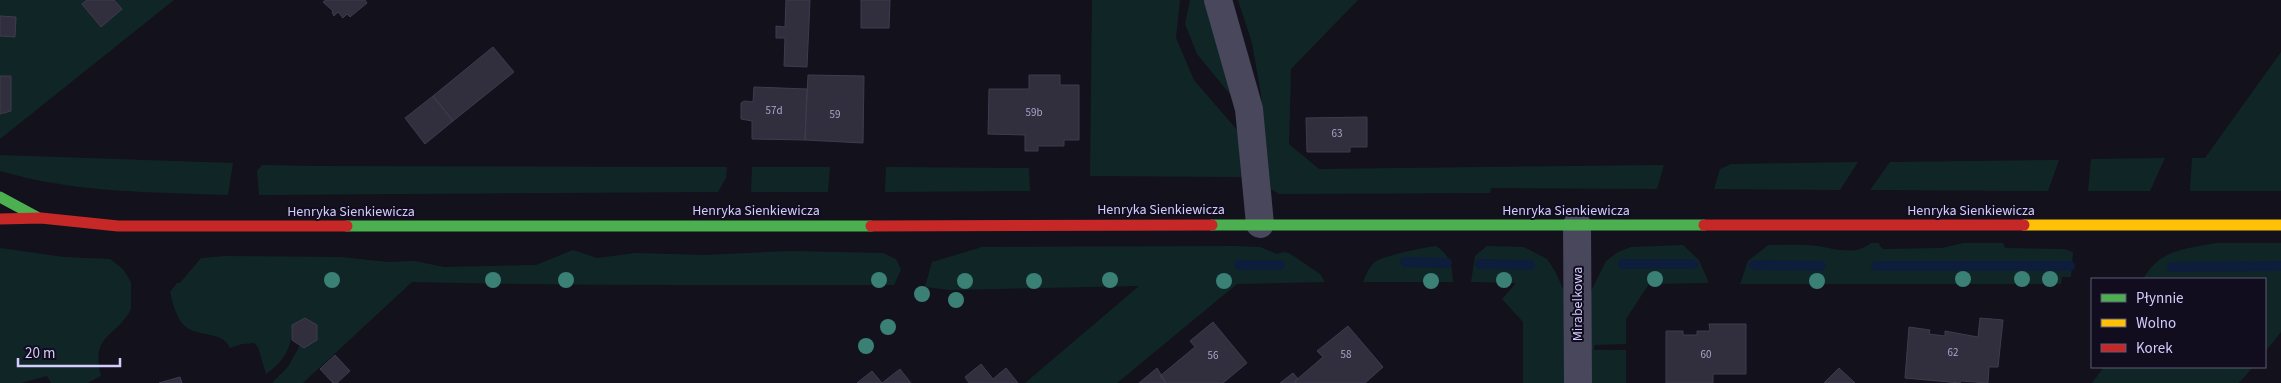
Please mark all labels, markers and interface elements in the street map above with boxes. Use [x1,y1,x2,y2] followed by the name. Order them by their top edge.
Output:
[765,103,783,118] house number: 57d
[1025,105,1043,120] house number: 59b
[830,107,840,122] house number: 59
[1332,126,1342,141] house number: 63
[1097,200,1225,220] street label: Henryka Sienkiewicza
[692,201,820,221] street label: Henryka Sienkiewicza
[1502,201,1630,221] street label: Henryka Sienkiewicza
[1907,201,2035,221] street label: Henryka Sienkiewicza
[287,202,415,222] street label: Henryka Sienkiewicza
[1568,267,1588,341] street label: Mirabelkowa
[2091,278,2266,368] legend
[2136,288,2184,309] text: Płynnie
[2136,313,2176,334] text: Wolno
[18,336,120,368] scale bar
[2136,338,2173,359] text: Korek
[25,343,55,364] text: 20 m
[1948,345,1958,360] house number: 62
[1341,347,1352,362] house number: 58
[1701,347,1711,362] house number: 60
[1208,348,1219,363] house number: 56

